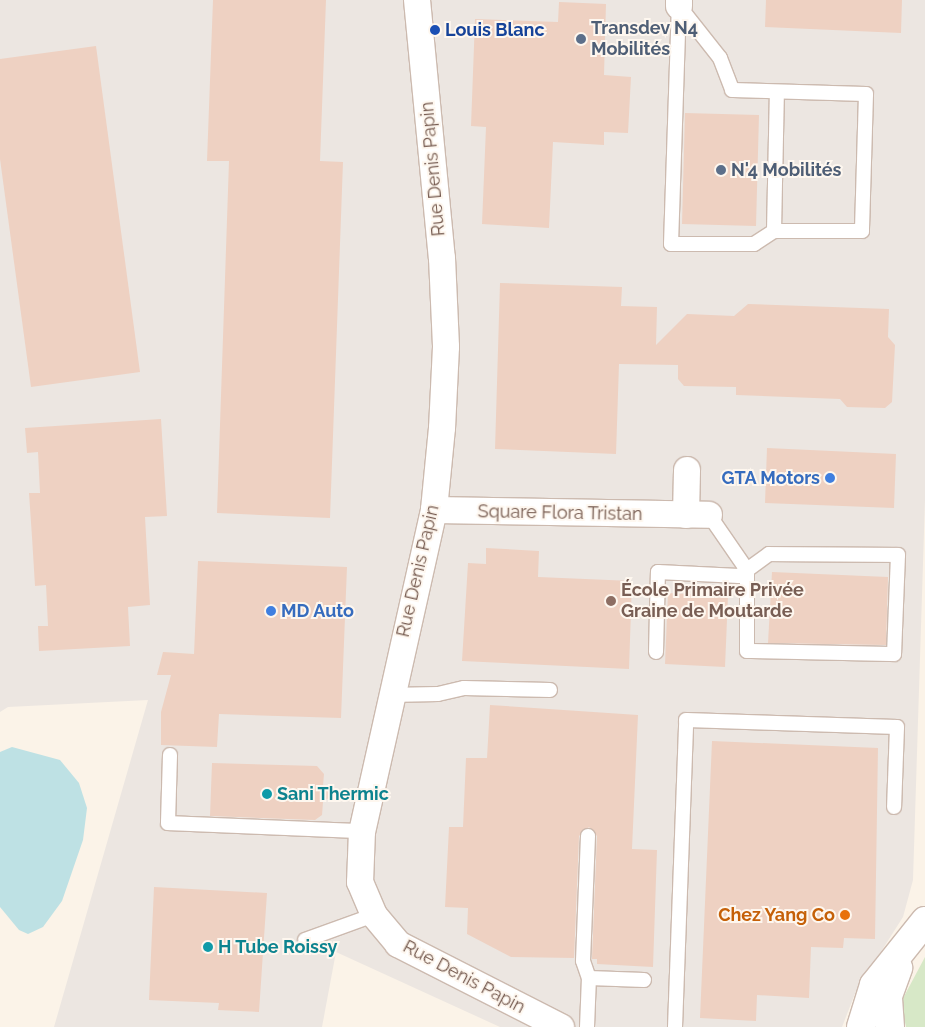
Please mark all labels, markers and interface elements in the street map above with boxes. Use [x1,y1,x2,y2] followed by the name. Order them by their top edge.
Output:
[591,18,699,60] place label: Transdev N4 Mobilités
[445,19,545,41] place label: Louis Blanc
[429,24,441,36] marker: Louis Blanc
[575,33,587,45] marker: Transdev N4 Mobilités
[416,101,450,237] street label: Rue Denis Papin
[731,159,841,181] place label: N'4 Mobilités
[715,164,727,176] marker: N'4 Mobilités
[721,467,820,489] place label: GTA Motors
[824,472,836,484] marker: GTA Motors
[477,501,643,525] street label: Square Flora Tristan
[392,503,444,639] street label: Rue Denis Papin
[621,580,804,622] place label: École Primaire Privée Graine de Moutarde
[605,595,617,607] marker: École Primaire Privée Graine de Moutarde
[281,600,354,622] place label: MD Auto
[265,605,277,617] marker: MD Auto
[277,783,389,805] place label: Sani Thermic
[261,788,273,800] marker: Sani Thermic
[717,904,835,926] place label: Chez Yang Co
[839,909,851,921] marker: Chez Yang Co
[218,936,338,958] place label: H Tube Roissy
[399,936,529,1018] street label: Rue Denis Papin
[202,941,214,953] marker: H Tube Roissy

